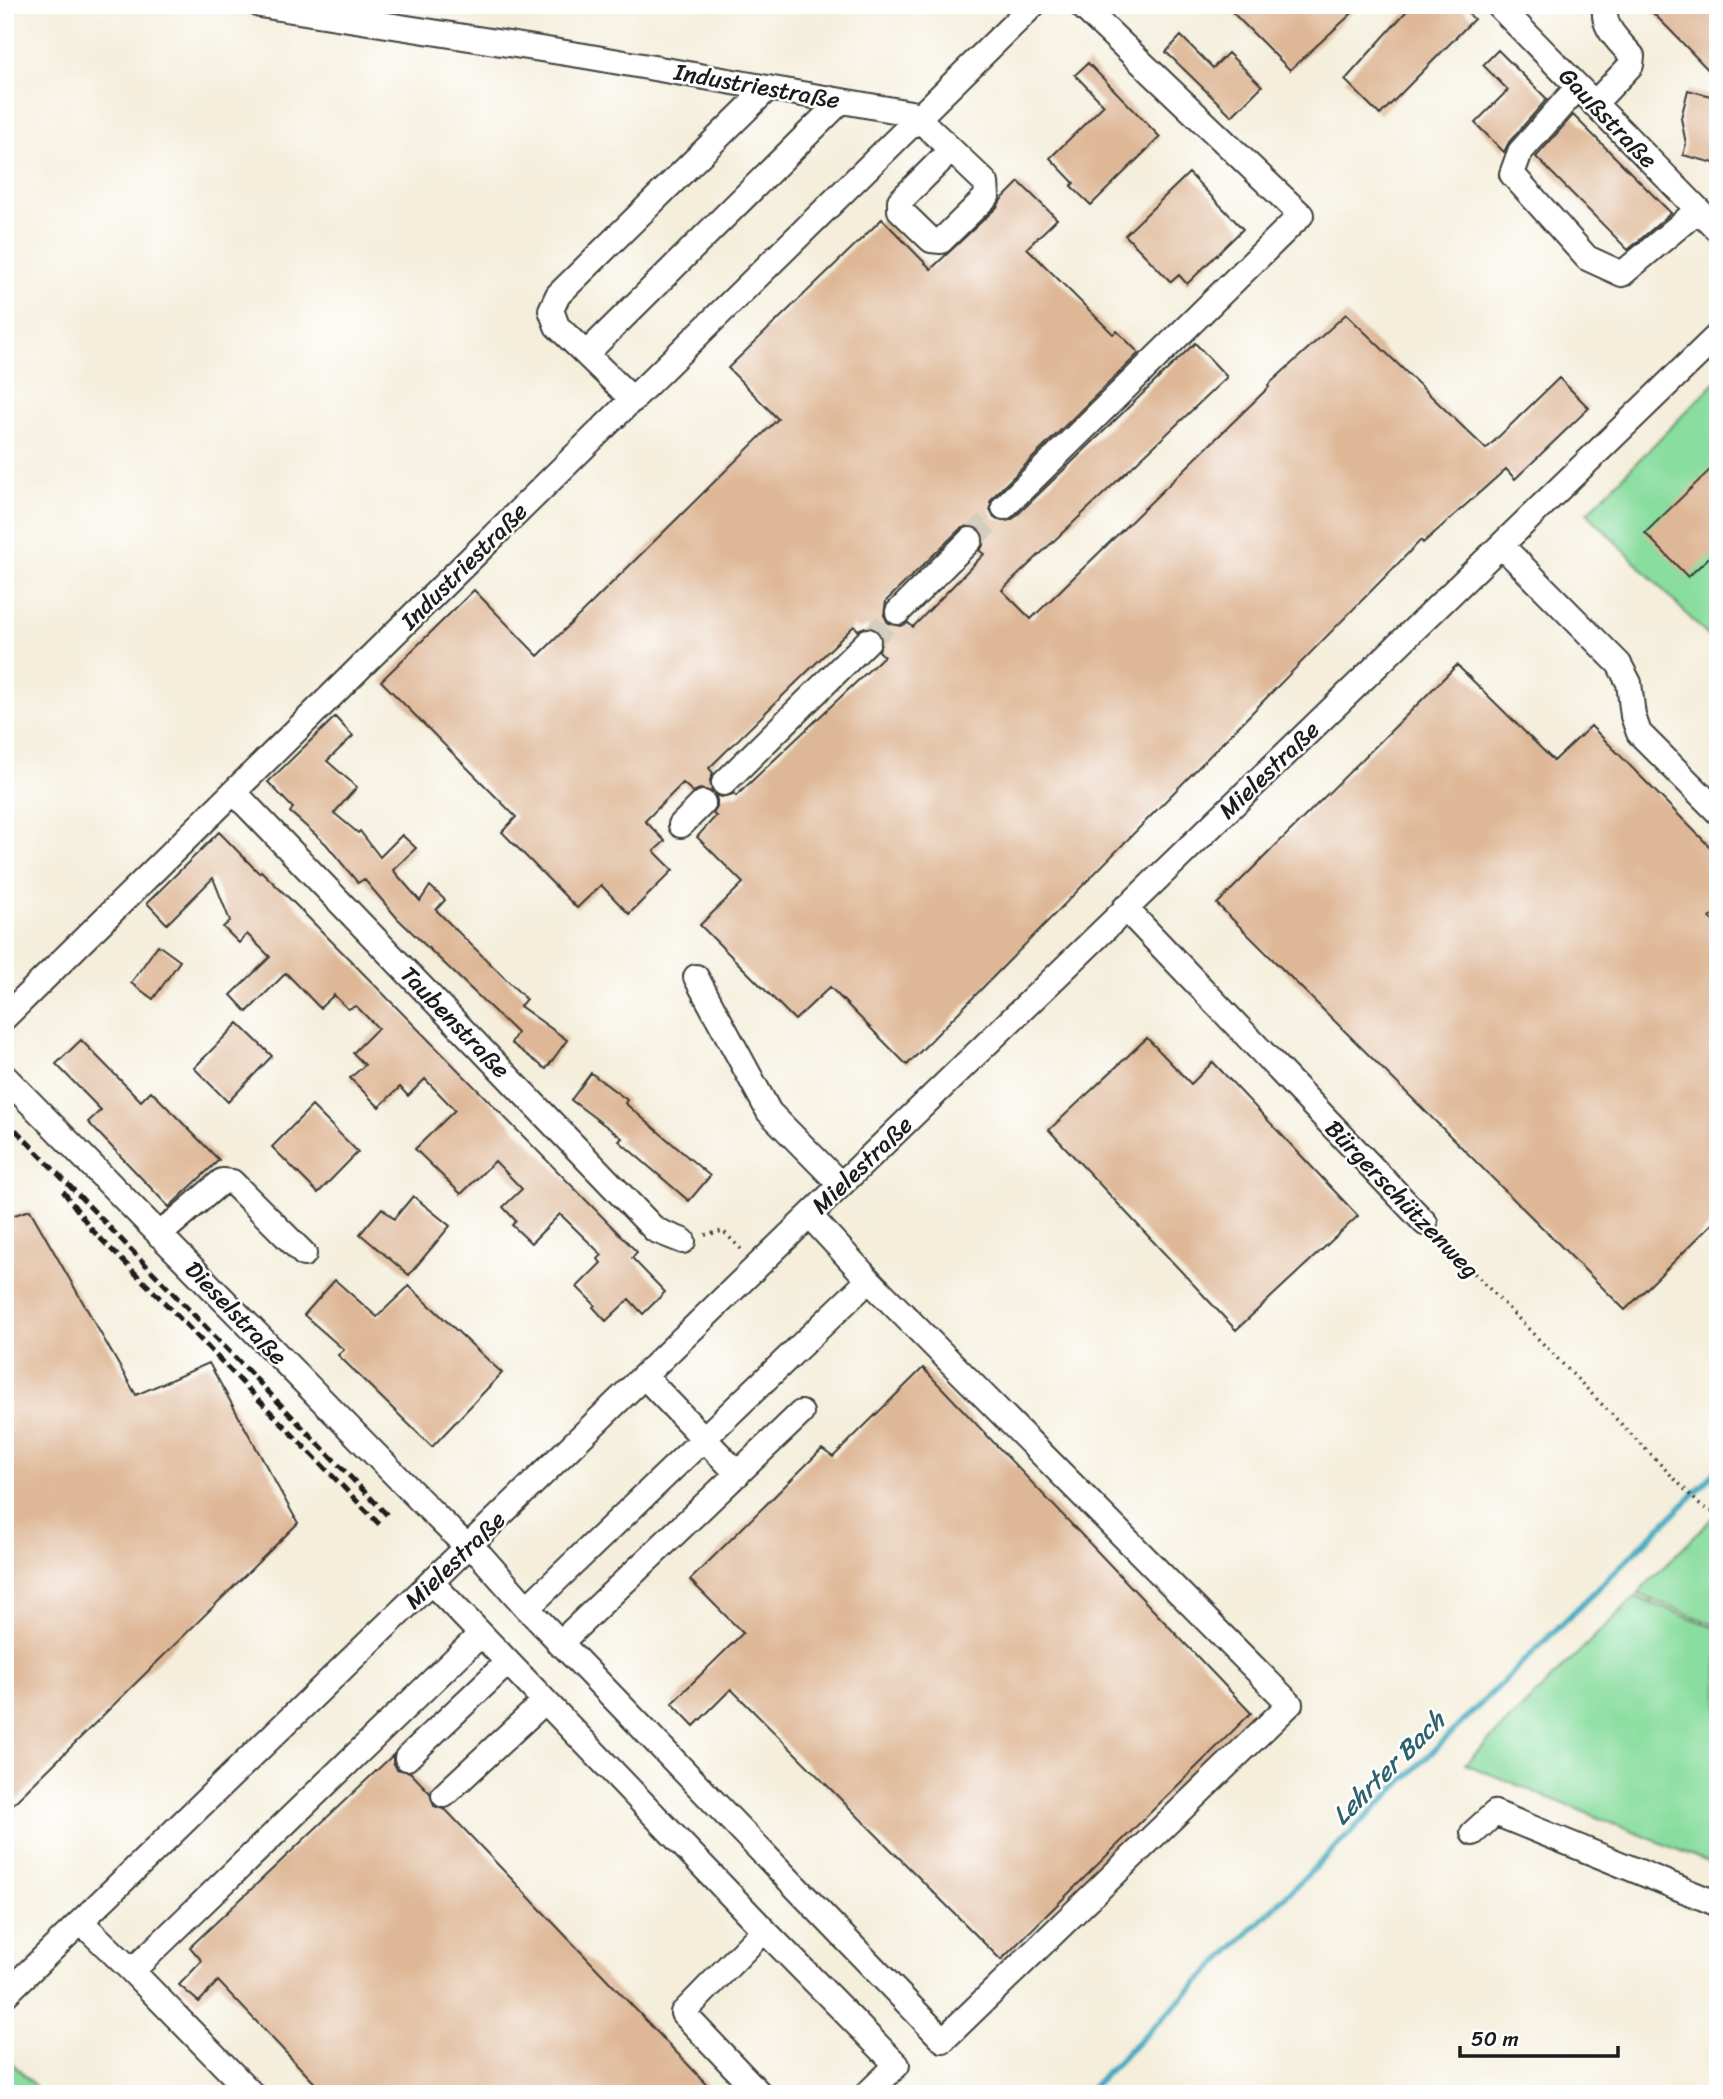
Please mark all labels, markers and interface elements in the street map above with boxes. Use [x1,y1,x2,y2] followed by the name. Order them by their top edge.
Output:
[670,51,843,121] street label: Industriestraße
[1548,57,1668,179] street label: Gaußstraße
[389,492,538,641] street label: Industriestraße
[1208,710,1330,830] street label: Mielestraße
[390,955,520,1089] street label: Taubenstraße
[801,1105,923,1225] street label: Mielestraße
[1314,1109,1490,1289] street label: Bürgerschützenweg
[174,1250,298,1376] street label: Dieselstraße
[394,1500,516,1620] street label: Mielestraße
[1320,1698,1458,1836] water label: Lehrter Bach
[1460,2015,1618,2059] scale bar
[1471,2020,1519,2058] text: 50 m

